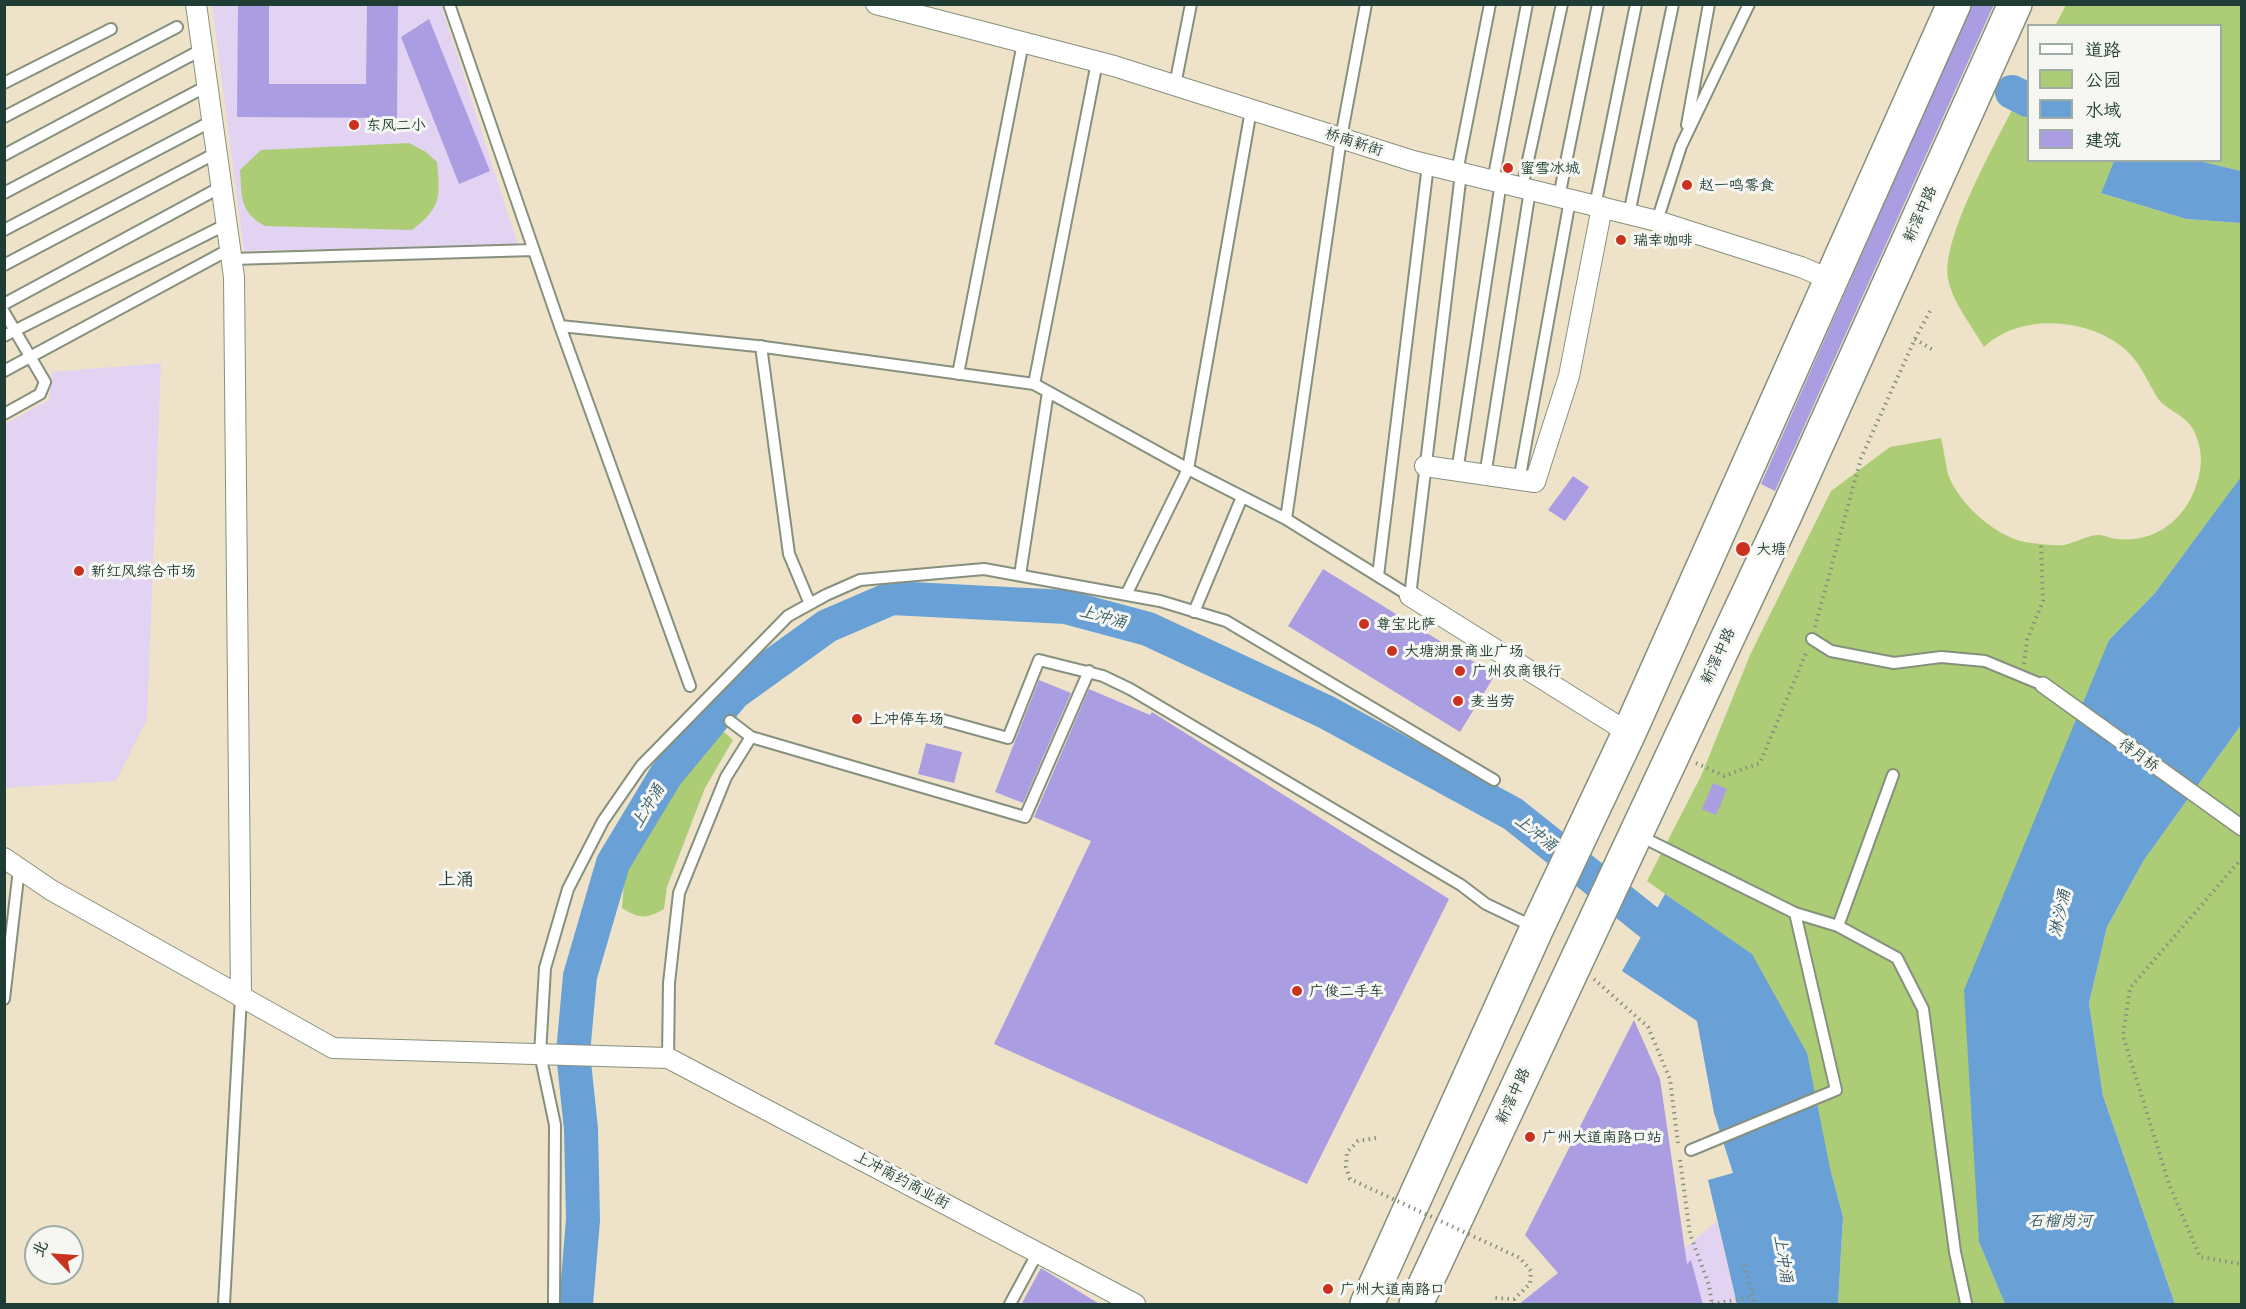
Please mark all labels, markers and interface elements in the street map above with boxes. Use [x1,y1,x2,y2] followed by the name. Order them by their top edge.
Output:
[2027,24,2222,162] legend
[2085,37,2121,61] text: 道路
[2085,67,2121,91] text: 公园
[2085,97,2121,121] text: 水域
[366,116,426,134] place label: 东风二小
[347,118,361,132] marker: 东风二小
[1323,124,1385,160] street label: 桥南新街
[2085,127,2121,151] text: 建筑
[1520,159,1580,177] place label: 蜜雪冰城
[1501,161,1515,175] marker: 蜜雪冰城
[1699,176,1774,194] place label: 赵一鸣零食
[1680,178,1694,192] marker: 赵一鸣零食
[1900,183,1940,245] street label: 新滘中路
[1633,231,1693,249] place label: 瑞幸咖啡
[1614,233,1628,247] marker: 瑞幸咖啡
[1734,540,1752,558] marker: 大塘
[1756,540,1786,558] place label: 大塘
[91,562,196,580] place label: 新红风综合市场
[72,564,86,578] marker: 新红风综合市场
[1077,602,1129,632] water label: 上冲涌
[1376,615,1436,633] place label: 尊宝比萨
[1357,617,1371,631] marker: 尊宝比萨
[1697,625,1739,687] street label: 新滘中路
[1404,642,1524,660] place label: 大塘湖景商业广场
[1385,644,1399,658] marker: 大塘湖景商业广场
[1472,662,1562,680] place label: 广州农商银行
[1453,664,1467,678] marker: 广州农商银行
[1470,692,1515,710] place label: 麦当劳
[1451,694,1465,708] marker: 麦当劳
[869,710,944,728] place label: 上冲停车场
[850,712,864,726] marker: 上冲停车场
[2116,734,2162,776] street label: 待月桥
[627,780,669,832] water label: 上冲涌
[1511,811,1561,855] water label: 上冲涌
[438,868,474,890] district label: 上涌
[2046,888,2074,938] water label: 淋沙涌
[1309,982,1384,1000] place label: 广俊二手车
[1290,984,1304,998] marker: 广俊二手车
[1492,1065,1534,1127] street label: 新滘中路
[1542,1128,1662,1146] place label: 广州大道南路口站
[1523,1130,1537,1144] marker: 广州大道南路口站
[851,1147,953,1213] street label: 上冲南约商业街
[2028,1211,2092,1231] water label: 石榴岗河
[24,1225,84,1285] north arrow
[1770,1234,1796,1284] water label: 上冲涌
[26,1236,52,1260] text: 北
[1340,1280,1445,1298] place label: 广州大道南路口
[1321,1282,1335,1296] marker: 广州大道南路口

